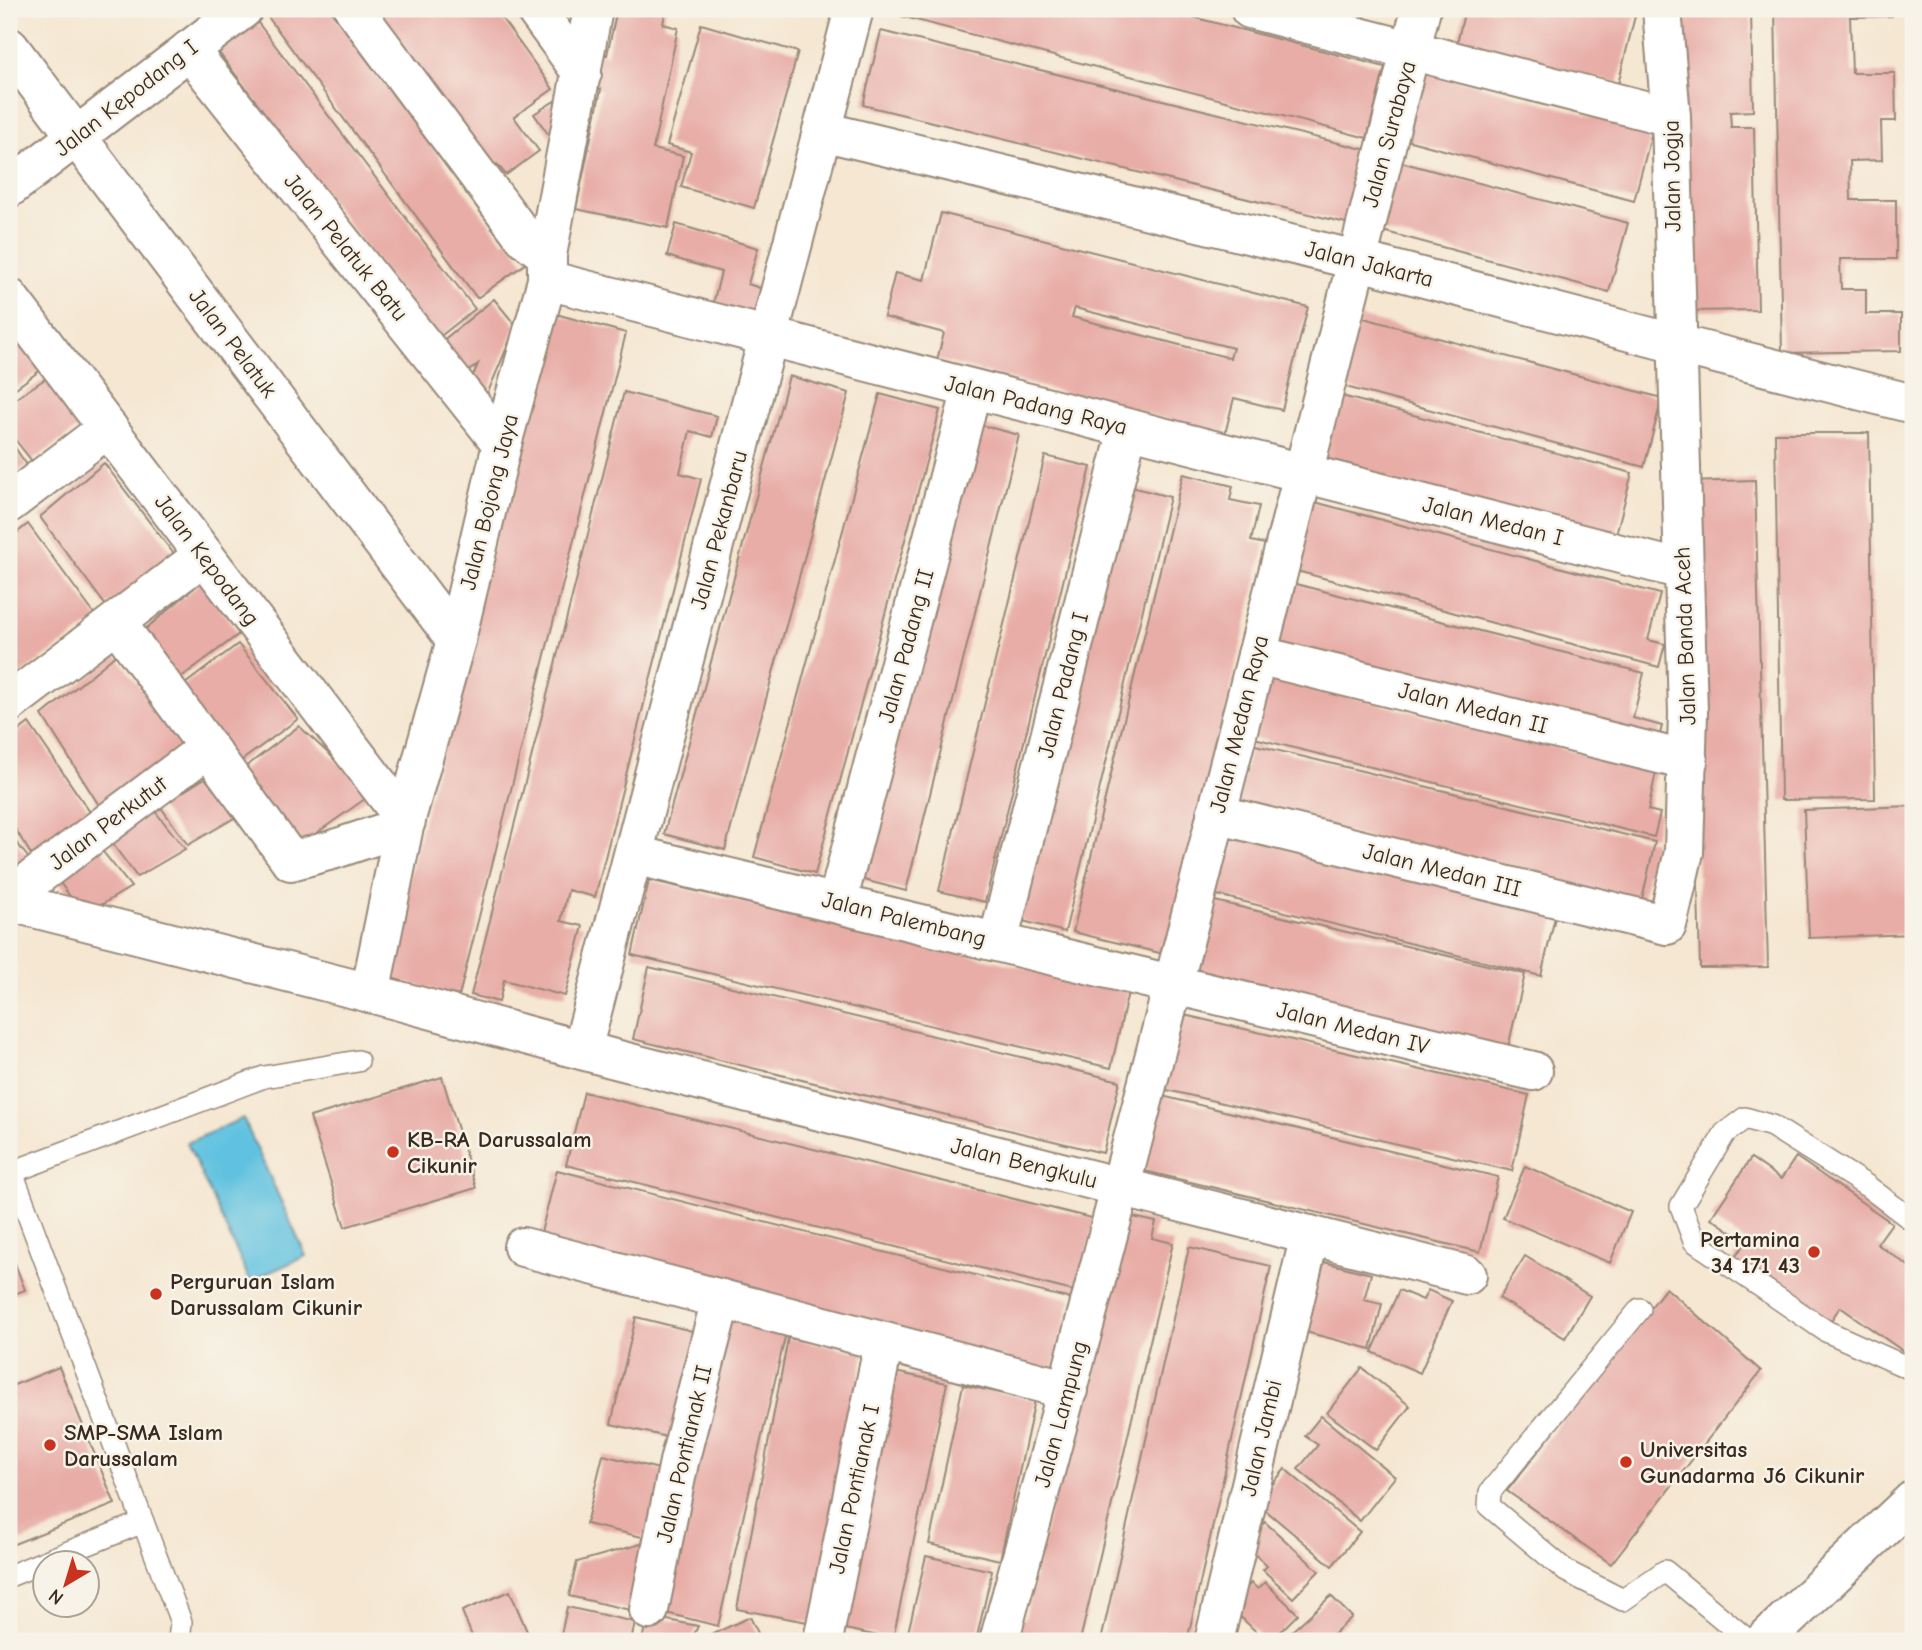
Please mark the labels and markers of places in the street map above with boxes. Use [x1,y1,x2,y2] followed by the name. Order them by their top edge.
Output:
[407,1126,592,1179] place label: KB-RA Darussalam Cikunir
[385,1144,401,1160] marker: KB-RA Darussalam Cikunir
[1700,1226,1800,1279] place label: Pertamina 34 171 43
[1806,1244,1822,1260] marker: Pertamina 34 171 43
[170,1268,363,1321] place label: Perguruan Islam Darussalam Cikunir
[148,1286,164,1302] marker: Perguruan Islam Darussalam Cikunir
[64,1419,223,1472] place label: SMP-SMA Islam Darussalam
[1640,1436,1865,1489] place label: Universitas Gunadarma J6 Cikunir
[42,1437,58,1453] marker: SMP-SMA Islam Darussalam
[1618,1454,1634,1470] marker: Universitas Gunadarma J6 Cikunir

